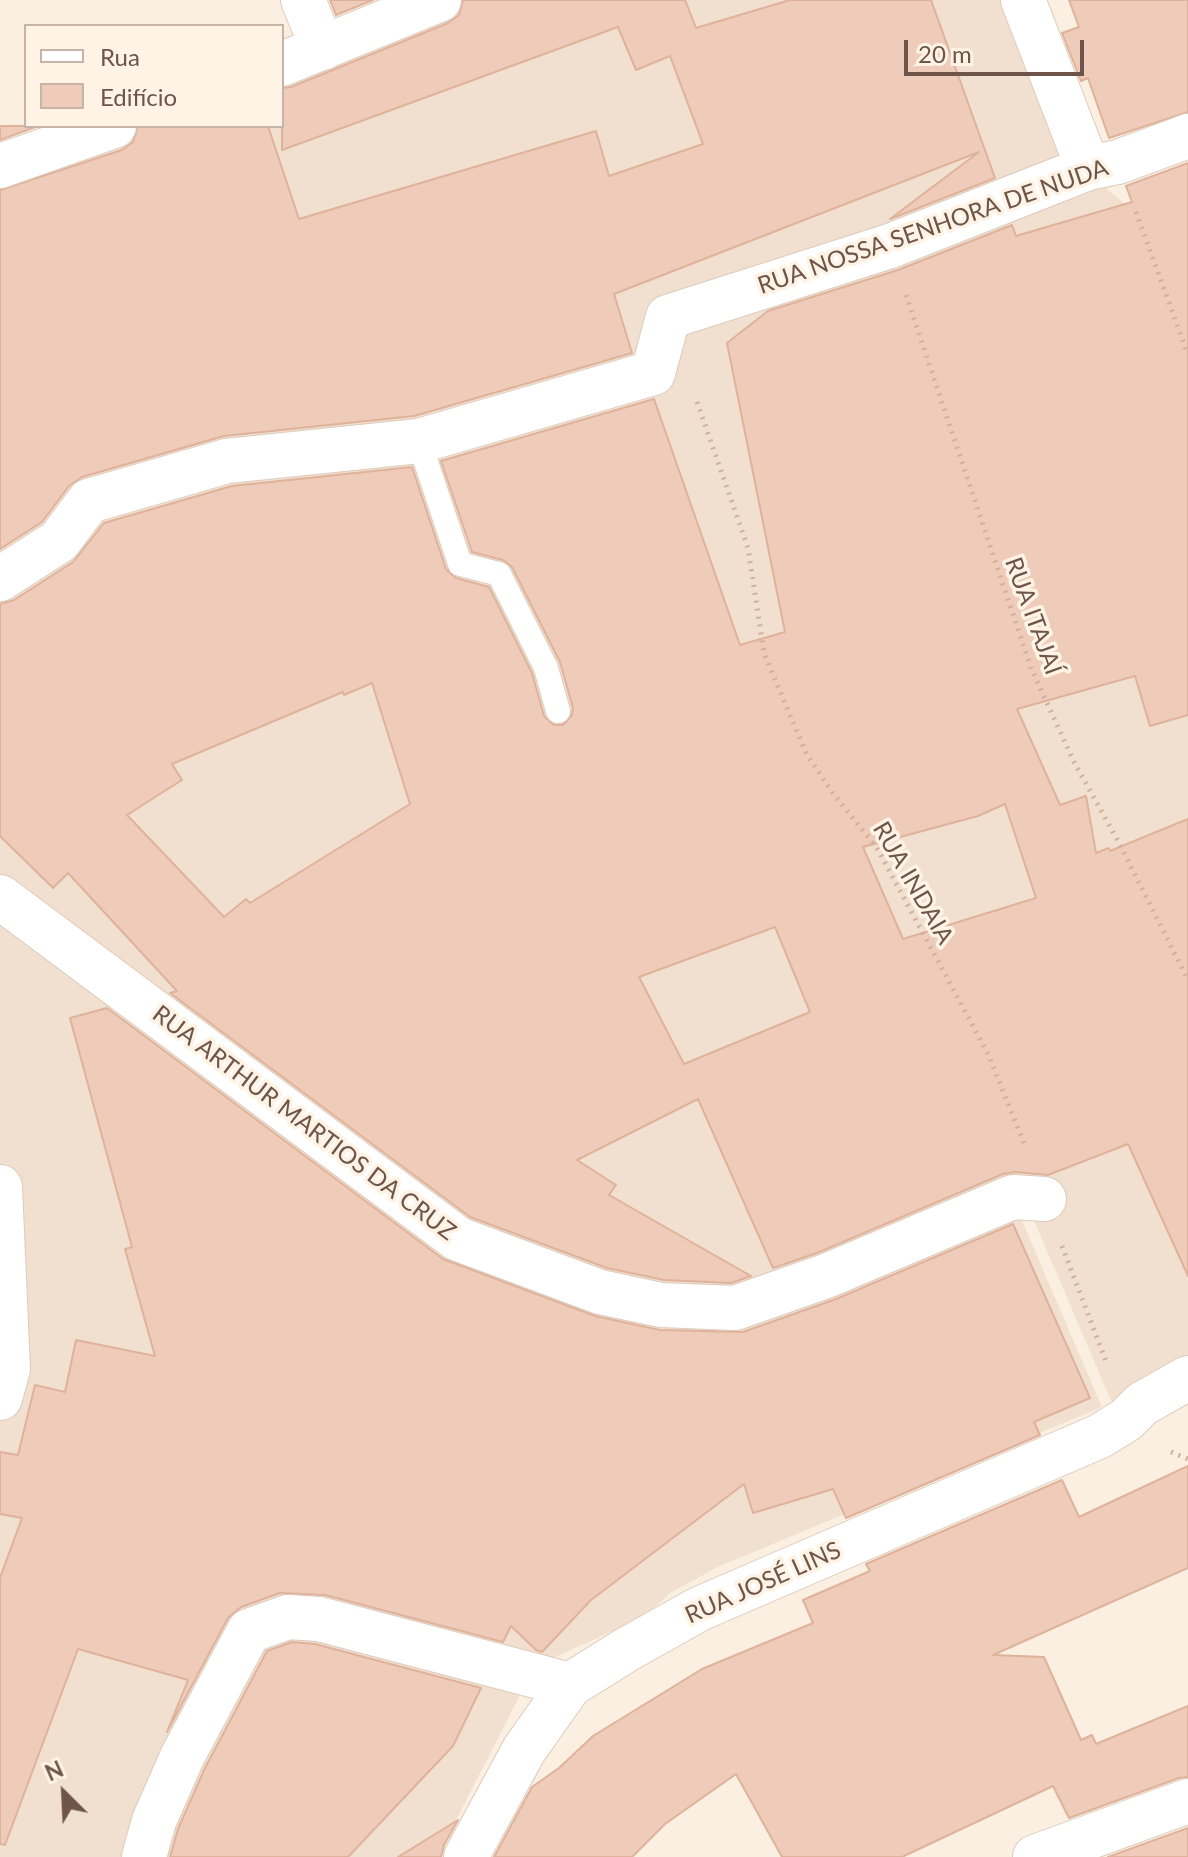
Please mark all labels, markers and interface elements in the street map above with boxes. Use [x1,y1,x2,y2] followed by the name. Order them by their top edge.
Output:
[24,24,284,128] legend
[908,24,1088,74] scale bar
[918,39,972,68] text: 20 m
[100,42,140,71] text: Rua
[100,82,177,111] text: Edifício
[754,153,1112,301] street label: RUA NOSSA SENHORA DE NUDA
[998,553,1068,679] street label: RUA ITAJAÍ
[866,817,960,949] street label: RUA INDAIA
[147,1000,461,1246] street label: RUA ARTHUR MARTIOS DA CRUZ
[681,1536,845,1630] street label: RUA JOSÉ LINS
[24,1753,104,1833] north arrow
[41,1755,67,1786] text: N

